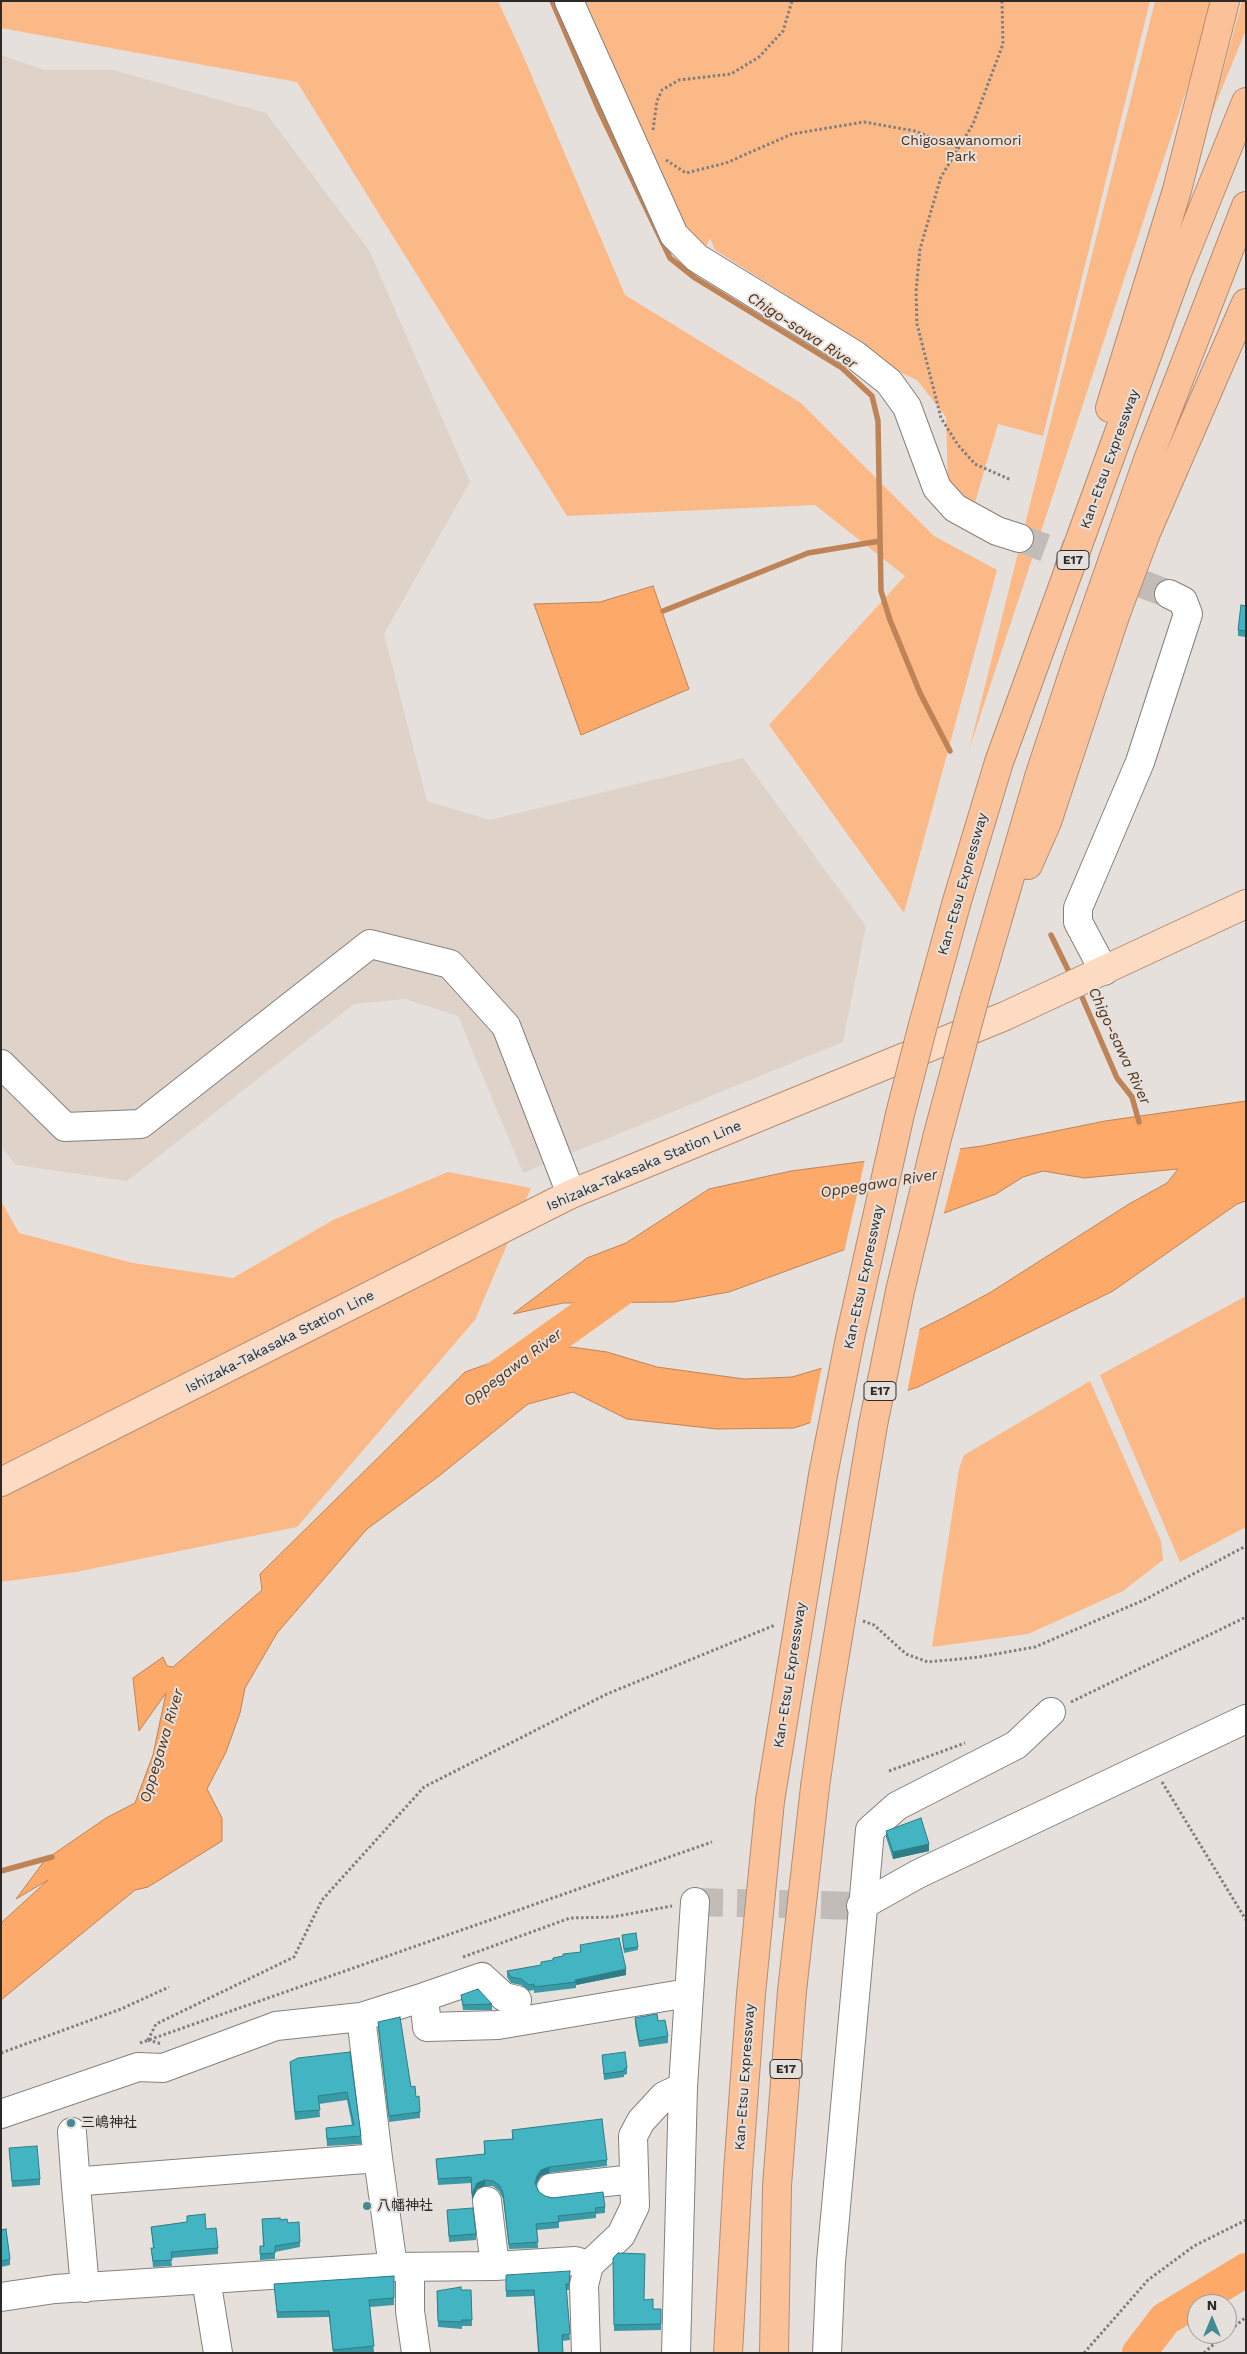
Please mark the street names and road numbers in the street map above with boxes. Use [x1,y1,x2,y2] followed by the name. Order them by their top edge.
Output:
[1077,387,1143,531] street label: Kan-Etsu Expressway
[1057,550,1089,570] road number: E17
[935,811,991,957] street label: Kan-Etsu Expressway
[544,1117,744,1215] street label: Ishizaka-Takasaka Station Line
[840,1203,888,1351] street label: Kan-Etsu Expressway
[183,1287,377,1397] street label: Ishizaka-Takasaka Station Line
[864,1382,896,1400] road number: E17
[770,1601,810,1749] street label: Kan-Etsu Expressway
[731,2003,759,2151] street label: Kan-Etsu Expressway
[770,2060,802,2078] road number: E17

